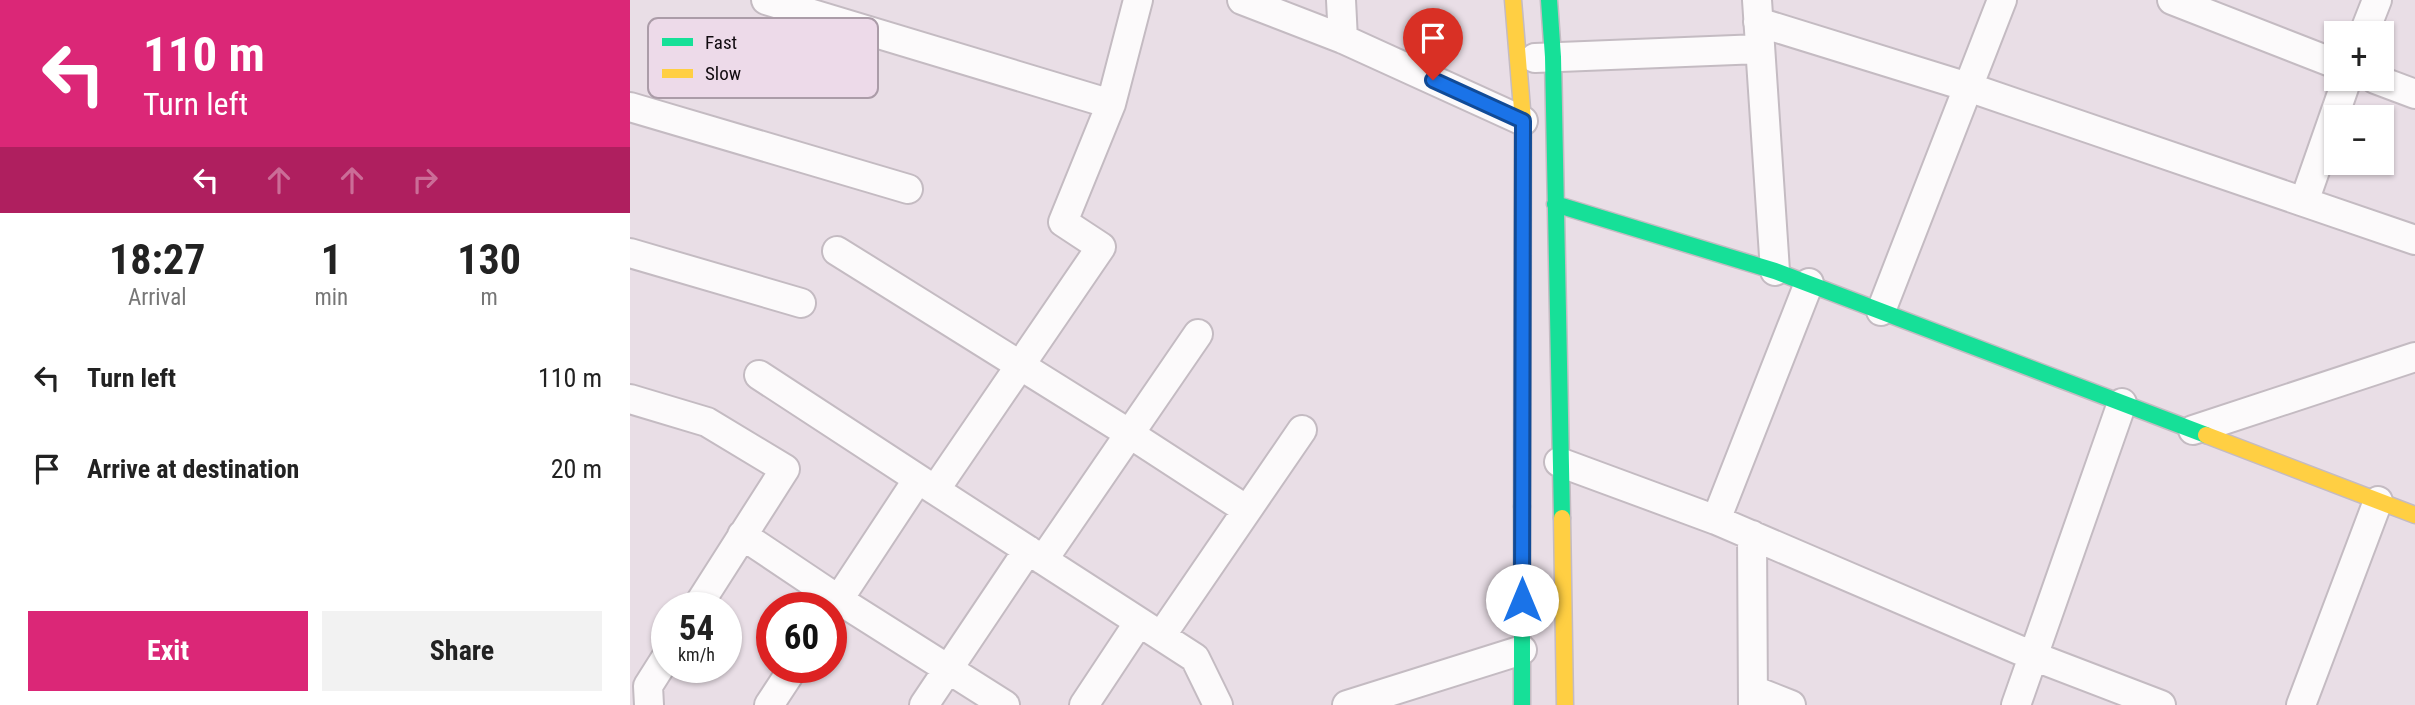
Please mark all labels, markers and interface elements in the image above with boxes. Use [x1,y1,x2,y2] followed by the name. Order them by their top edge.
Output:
[1403,8,1463,80] pin
[648,18,878,98] legend
[1414,19,1452,57] icon: arrive
[2324,21,2394,175] map controls
[2324,21,2394,91] button: +
[143,26,265,83] text: 110 m
[28,28,119,119] icon: left
[705,31,737,54] text: Fast
[705,62,741,85] text: Slow
[143,85,248,123] text: Turn left
[2324,105,2394,175] button: −
[187,161,225,199] icon: left
[260,161,298,199] icon: ahead
[333,161,371,199] icon: ahead
[406,161,444,199] icon: right
[109,235,205,284] text: 18:27
[321,235,342,284] text: 1
[457,235,521,284] text: 130
[128,284,186,311] text: Arrival
[314,284,348,311] text: min
[480,284,498,311] text: m
[28,359,66,397] icon: left
[87,363,176,393] text: Turn left
[538,363,602,393] text: 110 m
[28,450,66,488] icon: arrive
[87,454,299,484] text: Arrive at destination
[551,454,602,484] text: 20 m
[1485,563,1559,637] position arrow
[756,592,847,683] speed limit sign: 60
[679,608,714,649] text: 54
[28,611,308,691] button: Exit
[322,611,602,691] button: Share
[678,644,715,665] text: km/h

